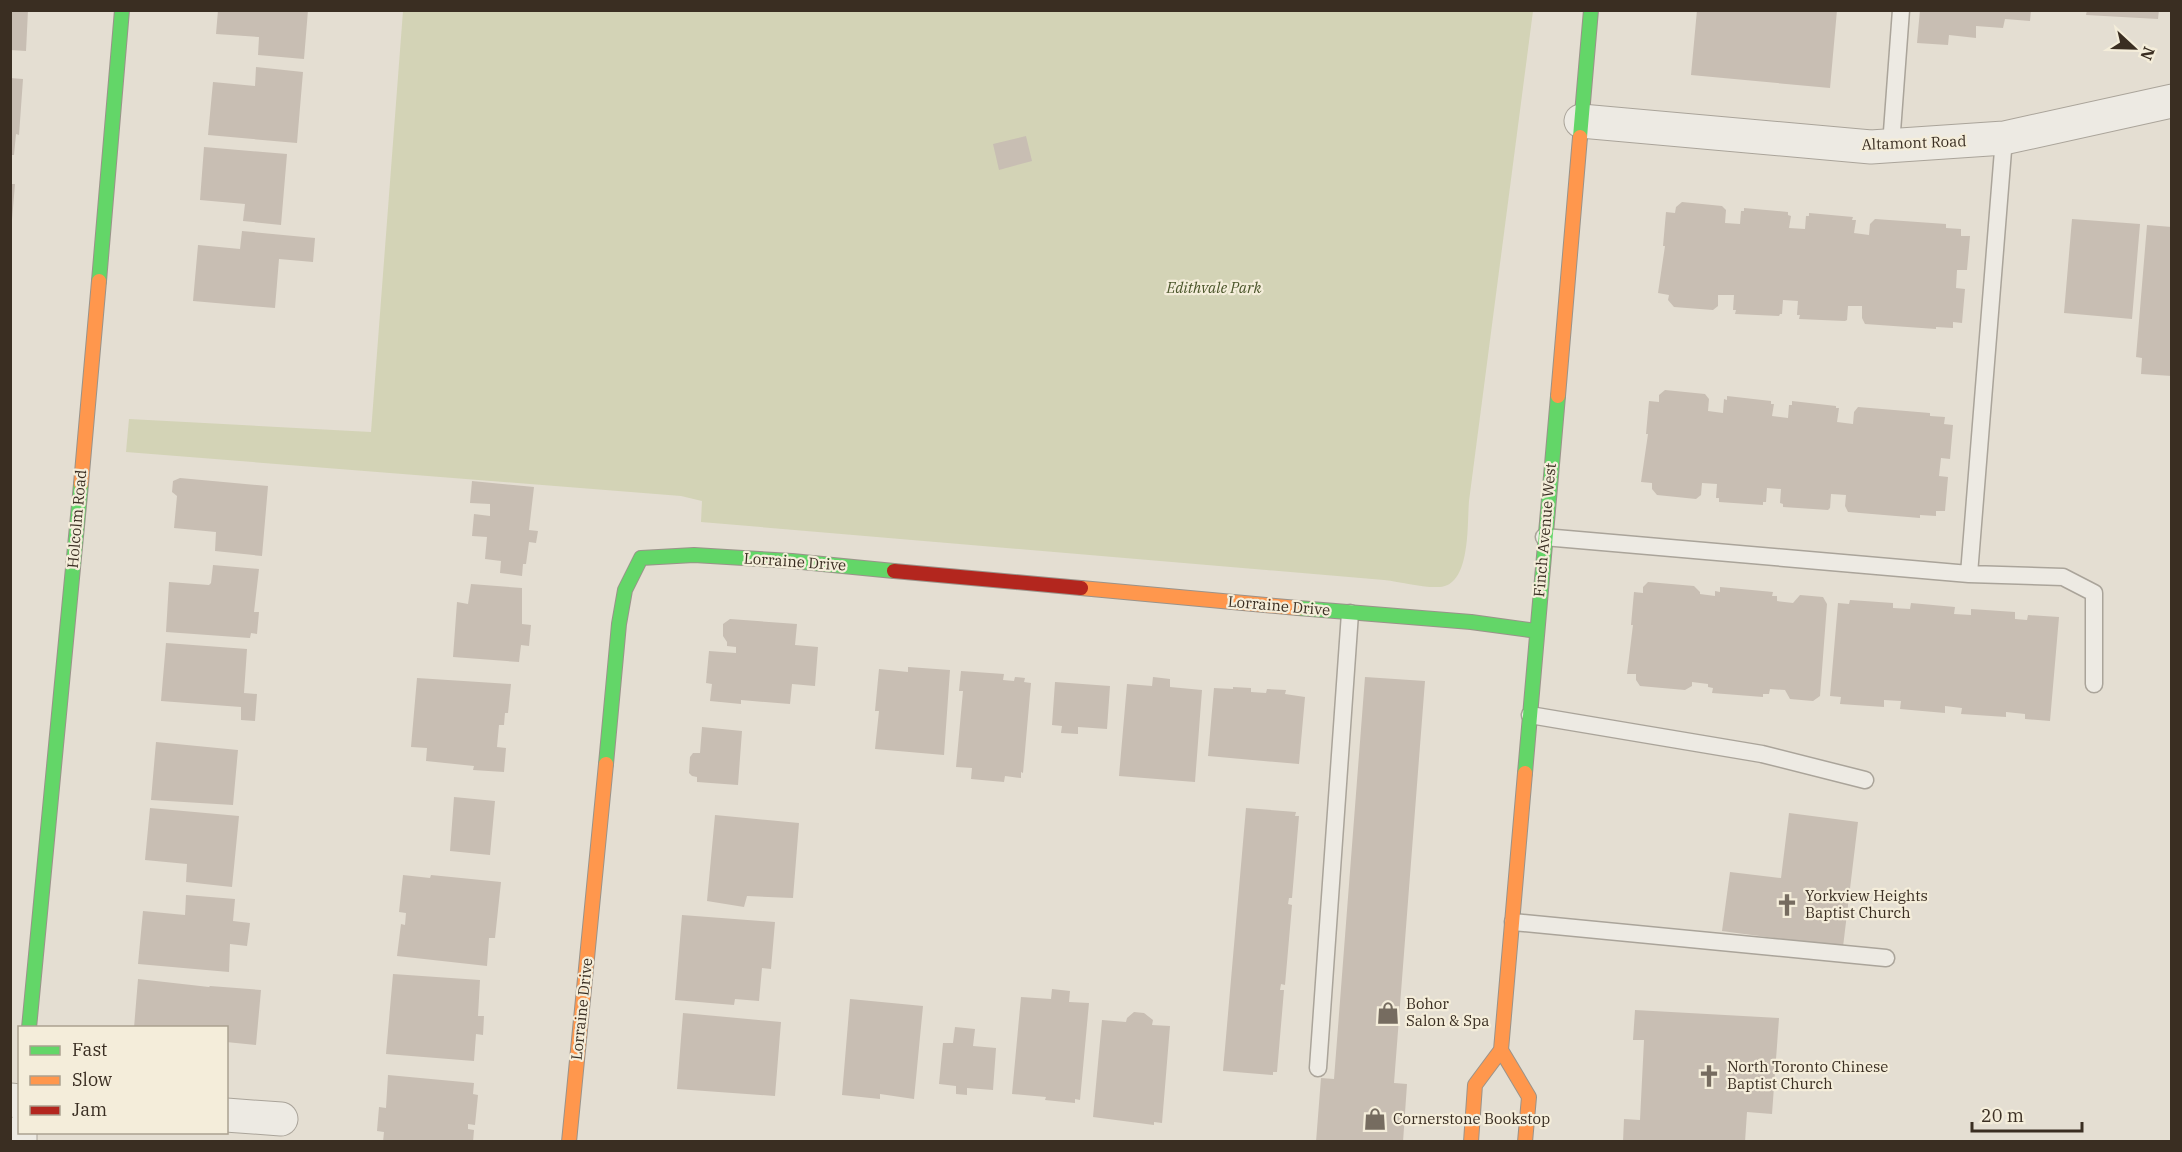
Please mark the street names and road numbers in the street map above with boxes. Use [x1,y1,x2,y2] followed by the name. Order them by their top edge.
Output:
[1861,131,1967,154] street label: Altamont Road
[1529,462,1560,598] street label: Finch Avenue West
[63,469,90,569] street label: Holcolm Road
[743,548,847,575] street label: Lorraine Drive
[1227,592,1331,619] street label: Lorraine Drive
[567,957,596,1061] street label: Lorraine Drive

